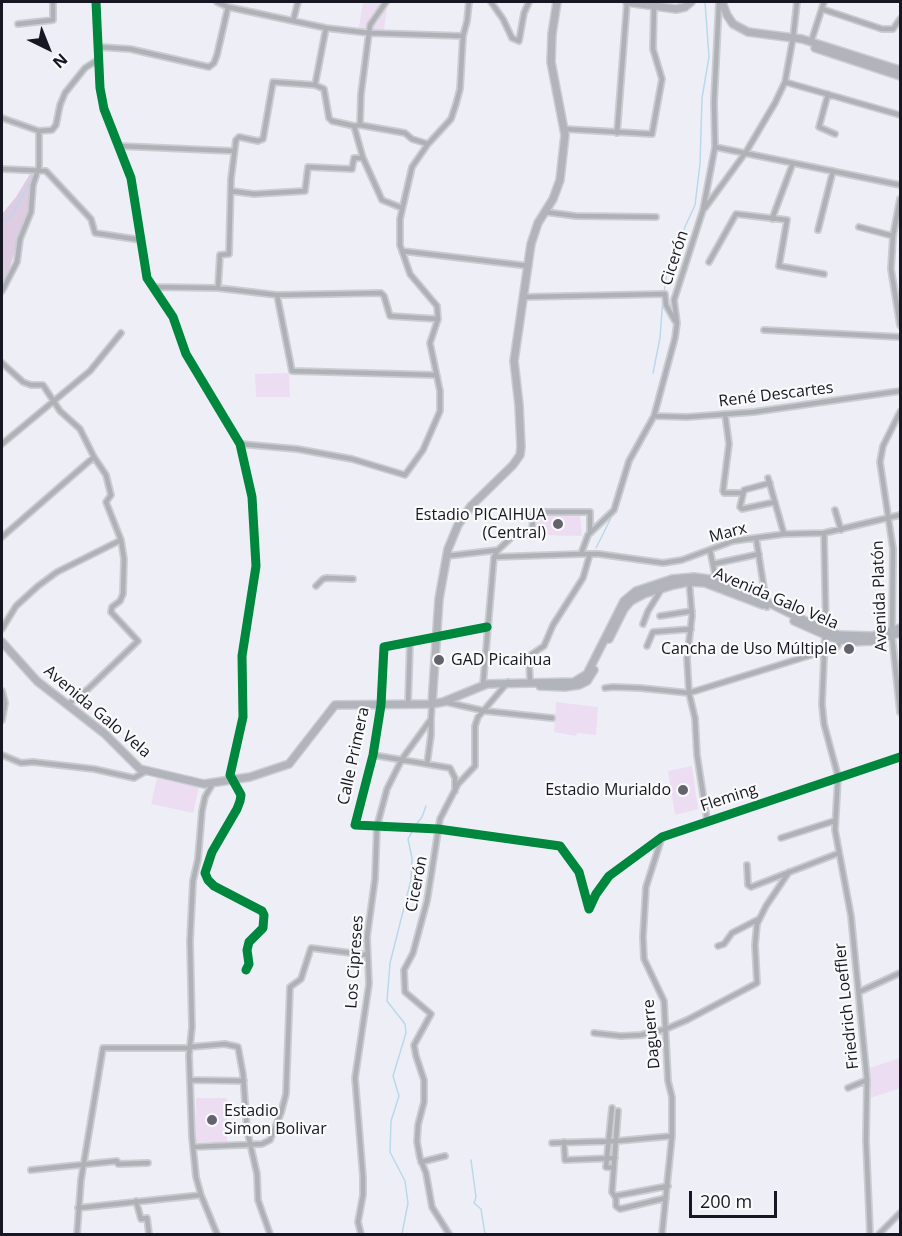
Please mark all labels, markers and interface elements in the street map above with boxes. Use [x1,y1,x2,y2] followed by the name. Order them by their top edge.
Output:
[18,18,78,78] north arrow
[48,49,73,74] text: N
[657,228,693,288] street label: Cicerón
[718,378,834,412] street label: René Descartes
[415,505,546,543] place label: Estadio PICAIHUA (Central)
[551,517,565,531] marker: Estadio PICAIHUA (Central)
[707,519,749,547] street label: Marx
[868,540,892,652] street label: Avenida Platón
[711,564,841,634] street label: Avenida Galo Vela
[661,639,837,659] place label: Cancha de Uso Múltiple
[842,642,856,656] marker: Cancha de Uso Múltiple
[451,650,551,670] place label: GAD Picaihua
[432,653,446,667] marker: GAD Picaihua
[40,662,154,762] street label: Avenida Galo Vela
[334,705,374,807] street label: Calle Primera
[545,780,671,800] place label: Estadio Murialdo
[698,780,760,816] street label: Fleming
[676,783,690,797] marker: Estadio Murialdo
[402,854,432,914] street label: Cicerón
[342,915,368,1009] street label: Los Cipreses
[831,942,863,1070] street label: Friedrich Loeffler
[639,998,665,1070] street label: Daguerre
[224,1101,327,1139] place label: Estadio Simon Bolivar
[205,1113,219,1127] marker: Estadio Simon Bolivar
[692,1179,780,1217] scale bar
[700,1189,752,1213] text: 200 m

